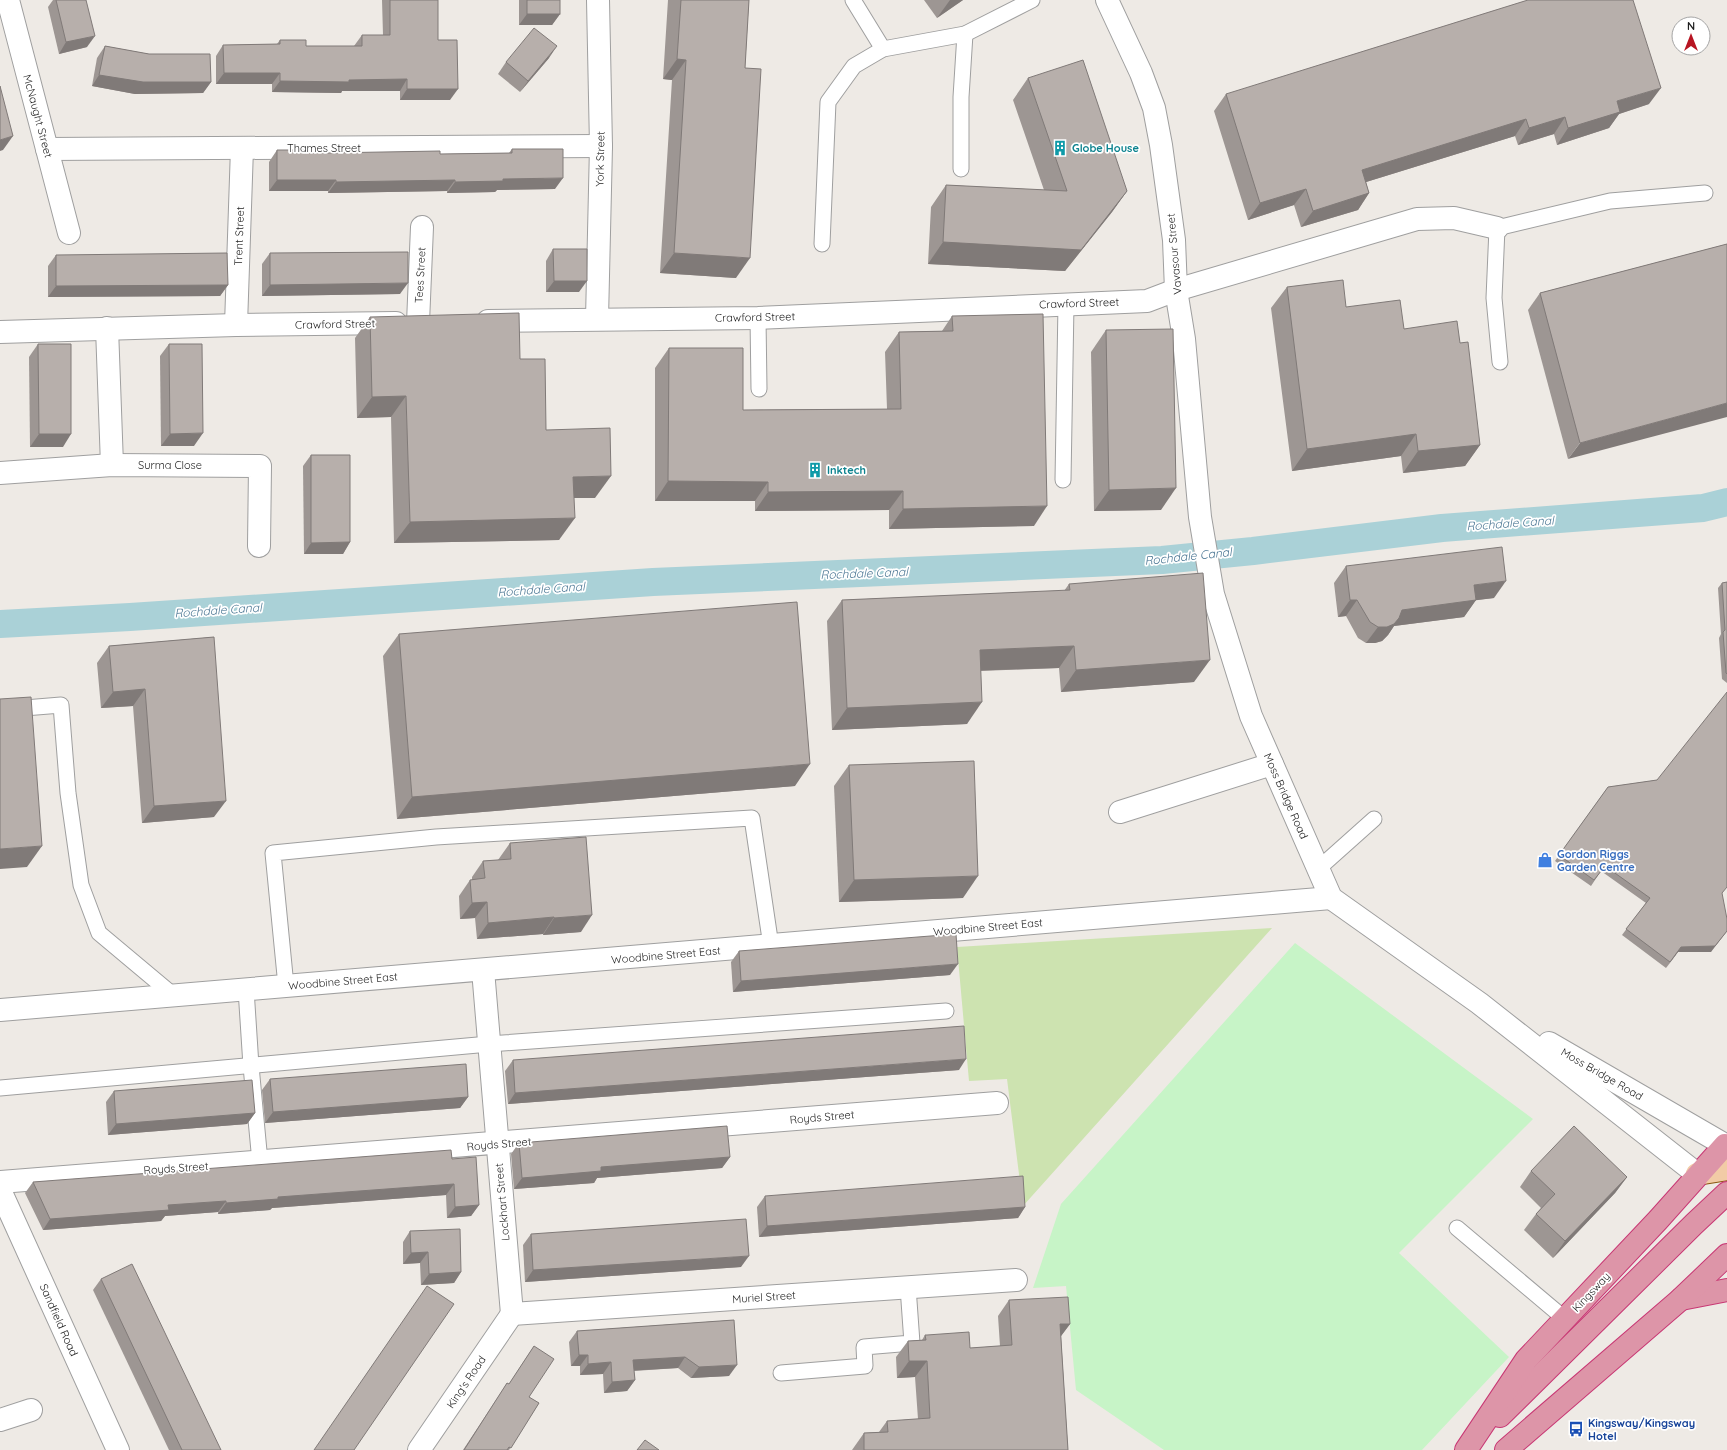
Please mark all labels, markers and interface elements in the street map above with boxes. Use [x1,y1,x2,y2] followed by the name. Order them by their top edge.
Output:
[1671,16,1711,56] north arrow
[1687,19,1695,33] text: N
[20,73,56,159] street label: McNaught Street
[593,131,607,187] street label: York Street
[1051,139,1069,157] building icon: Globe House
[287,141,361,155] street label: Thames Street
[1072,141,1139,155] place label: Globe House
[231,206,247,266] street label: Trent Street
[1163,213,1185,295] street label: Vavasour Street
[412,246,428,303] street label: Tees Street
[1039,295,1120,311] street label: Crawford Street
[715,309,795,325] street label: Crawford Street
[295,316,375,332] street label: Crawford Street
[138,458,202,472] street label: Surma Close
[806,461,824,479] building icon: Inktech
[827,463,866,477] place label: Inktech
[1466,512,1555,534] water label: Rochdale Canal
[1144,544,1234,568] water label: Rochdale Canal
[820,564,909,582] water label: Rochdale Canal
[497,578,586,600] water label: Rochdale Canal
[174,599,263,621] water label: Rochdale Canal
[1261,751,1311,841] street label: Moss Bridge Road
[1557,847,1635,874] place label: Gordon Riggs Garden Centre
[1536,851,1554,869] shop icon: Gordon Riggs Garden Centre
[933,915,1044,939] street label: Woodbine Street East
[611,943,722,967] street label: Woodbine Street East
[288,969,399,993] street label: Woodbine Street East
[1558,1045,1646,1103] street label: Moss Bridge Road
[789,1107,855,1127] street label: Royds Street
[466,1134,532,1154] street label: Royds Street
[143,1159,209,1177] street label: Royds Street
[492,1162,512,1241] street label: Lockhart Street
[1569,1269,1613,1315] street label: Kingsway
[37,1282,81,1358] street label: Sandfield Road
[732,1288,797,1306] street label: Muriel Street
[443,1353,489,1411] street label: King's Road
[1588,1416,1695,1443] place label: Kingsway/Kingsway Hotel
[1567,1420,1585,1438] bus stop icon: Kingsway/Kingsway Hotel

